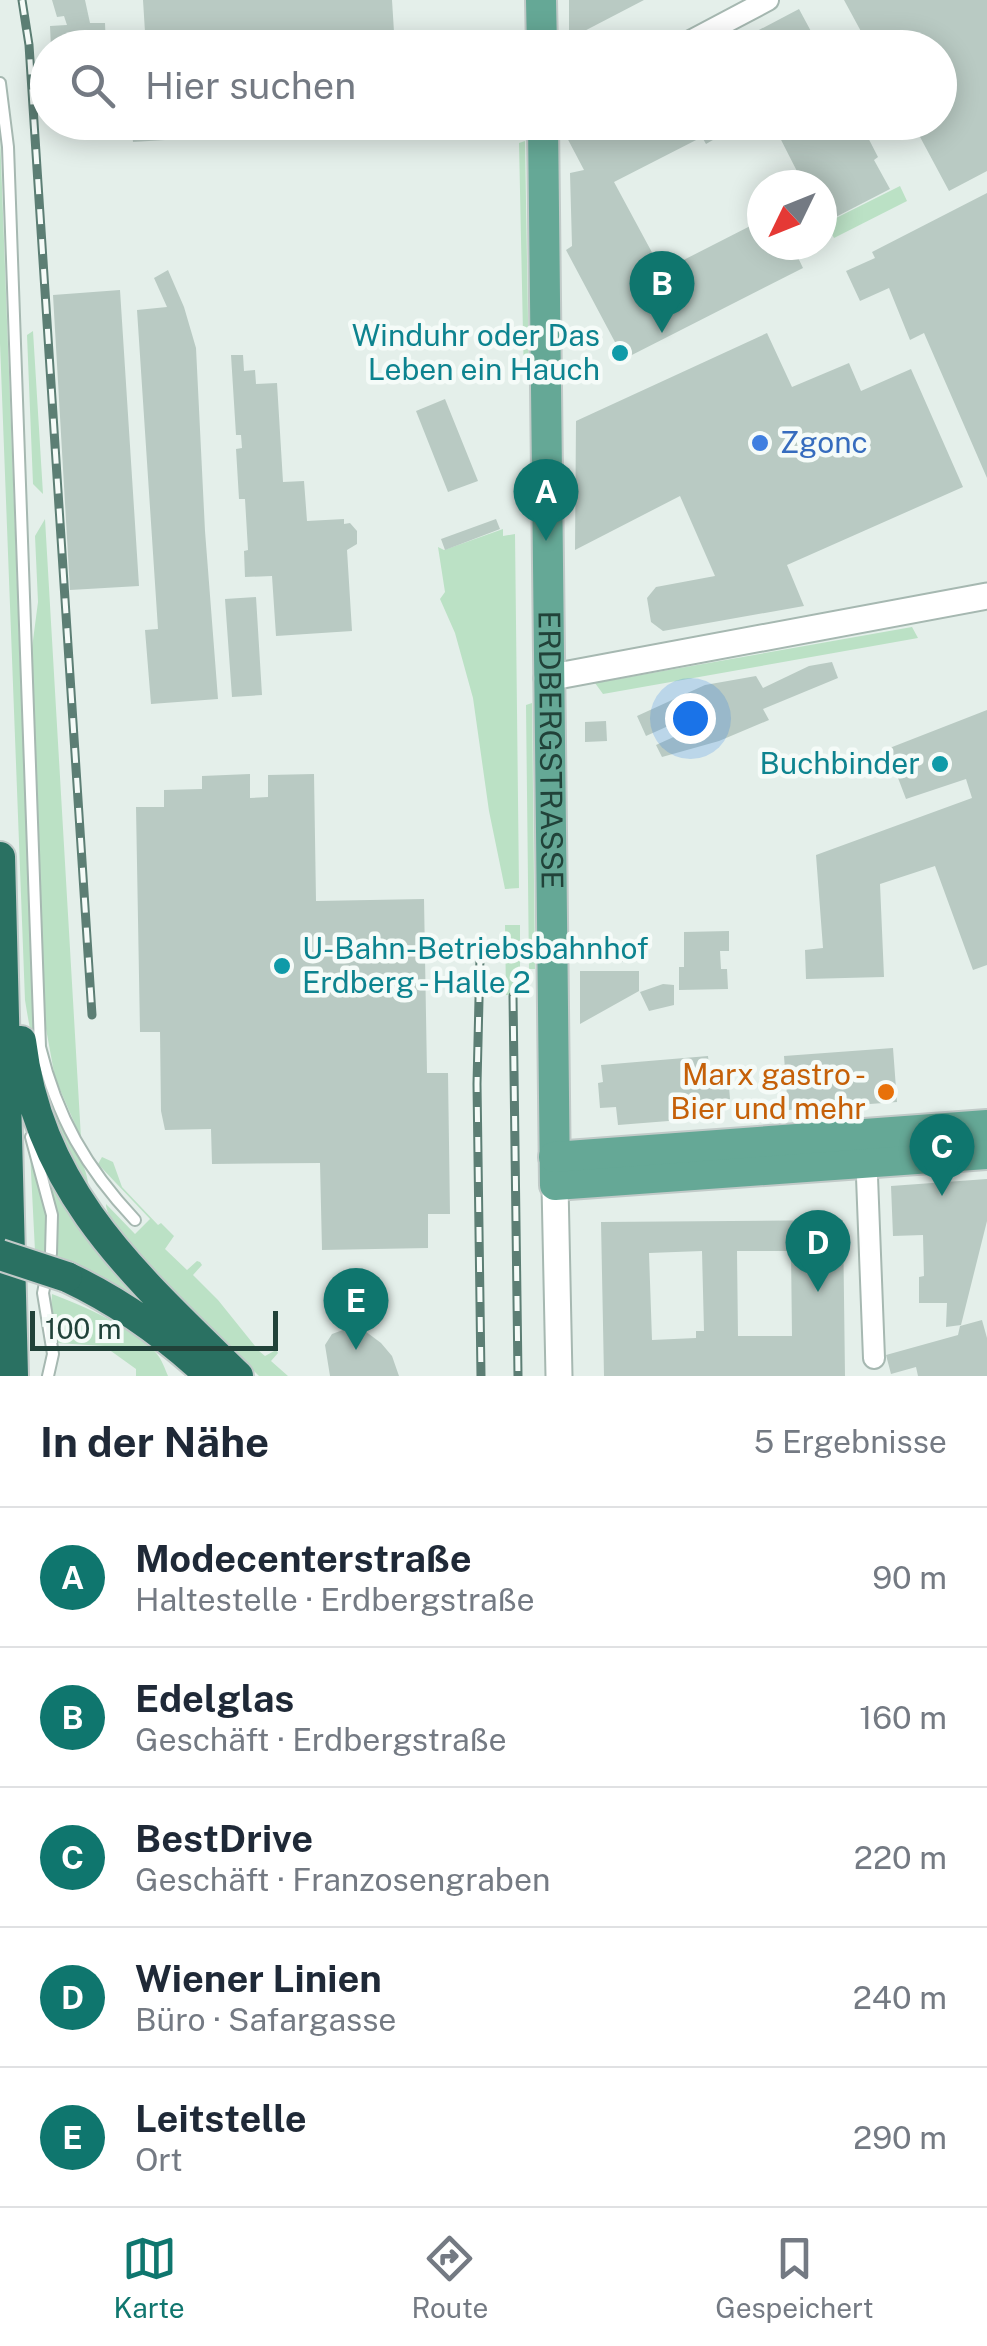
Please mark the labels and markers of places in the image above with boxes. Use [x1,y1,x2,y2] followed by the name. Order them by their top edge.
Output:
[630,250,694,333] pin: B
[352,317,600,387] place label: Winduhr oder Das Leben ein Hauch
[609,342,631,364] marker: Winduhr oder Das Leben ein Hauch
[780,424,868,460] place label: Zgonc
[749,432,771,454] marker: Zgonc
[514,458,578,541] pin: A
[760,745,920,781] place label: Buchbinder
[929,753,951,775] marker: Buchbinder
[302,930,649,1000] place label: U-Bahn-Betriebsbahnhof Erdberg - Halle 2
[271,955,293,977] marker: U-Bahn-Betriebsbahnhof Erdberg - Halle 2
[670,1056,866,1126] place label: Marx gastro - Bier und mehr
[875,1081,897,1103] marker: Marx gastro - Bier und mehr
[910,1114,974,1196] pin: C
[786,1210,850,1292] pin: D
[324,1268,388,1350] pin: E

